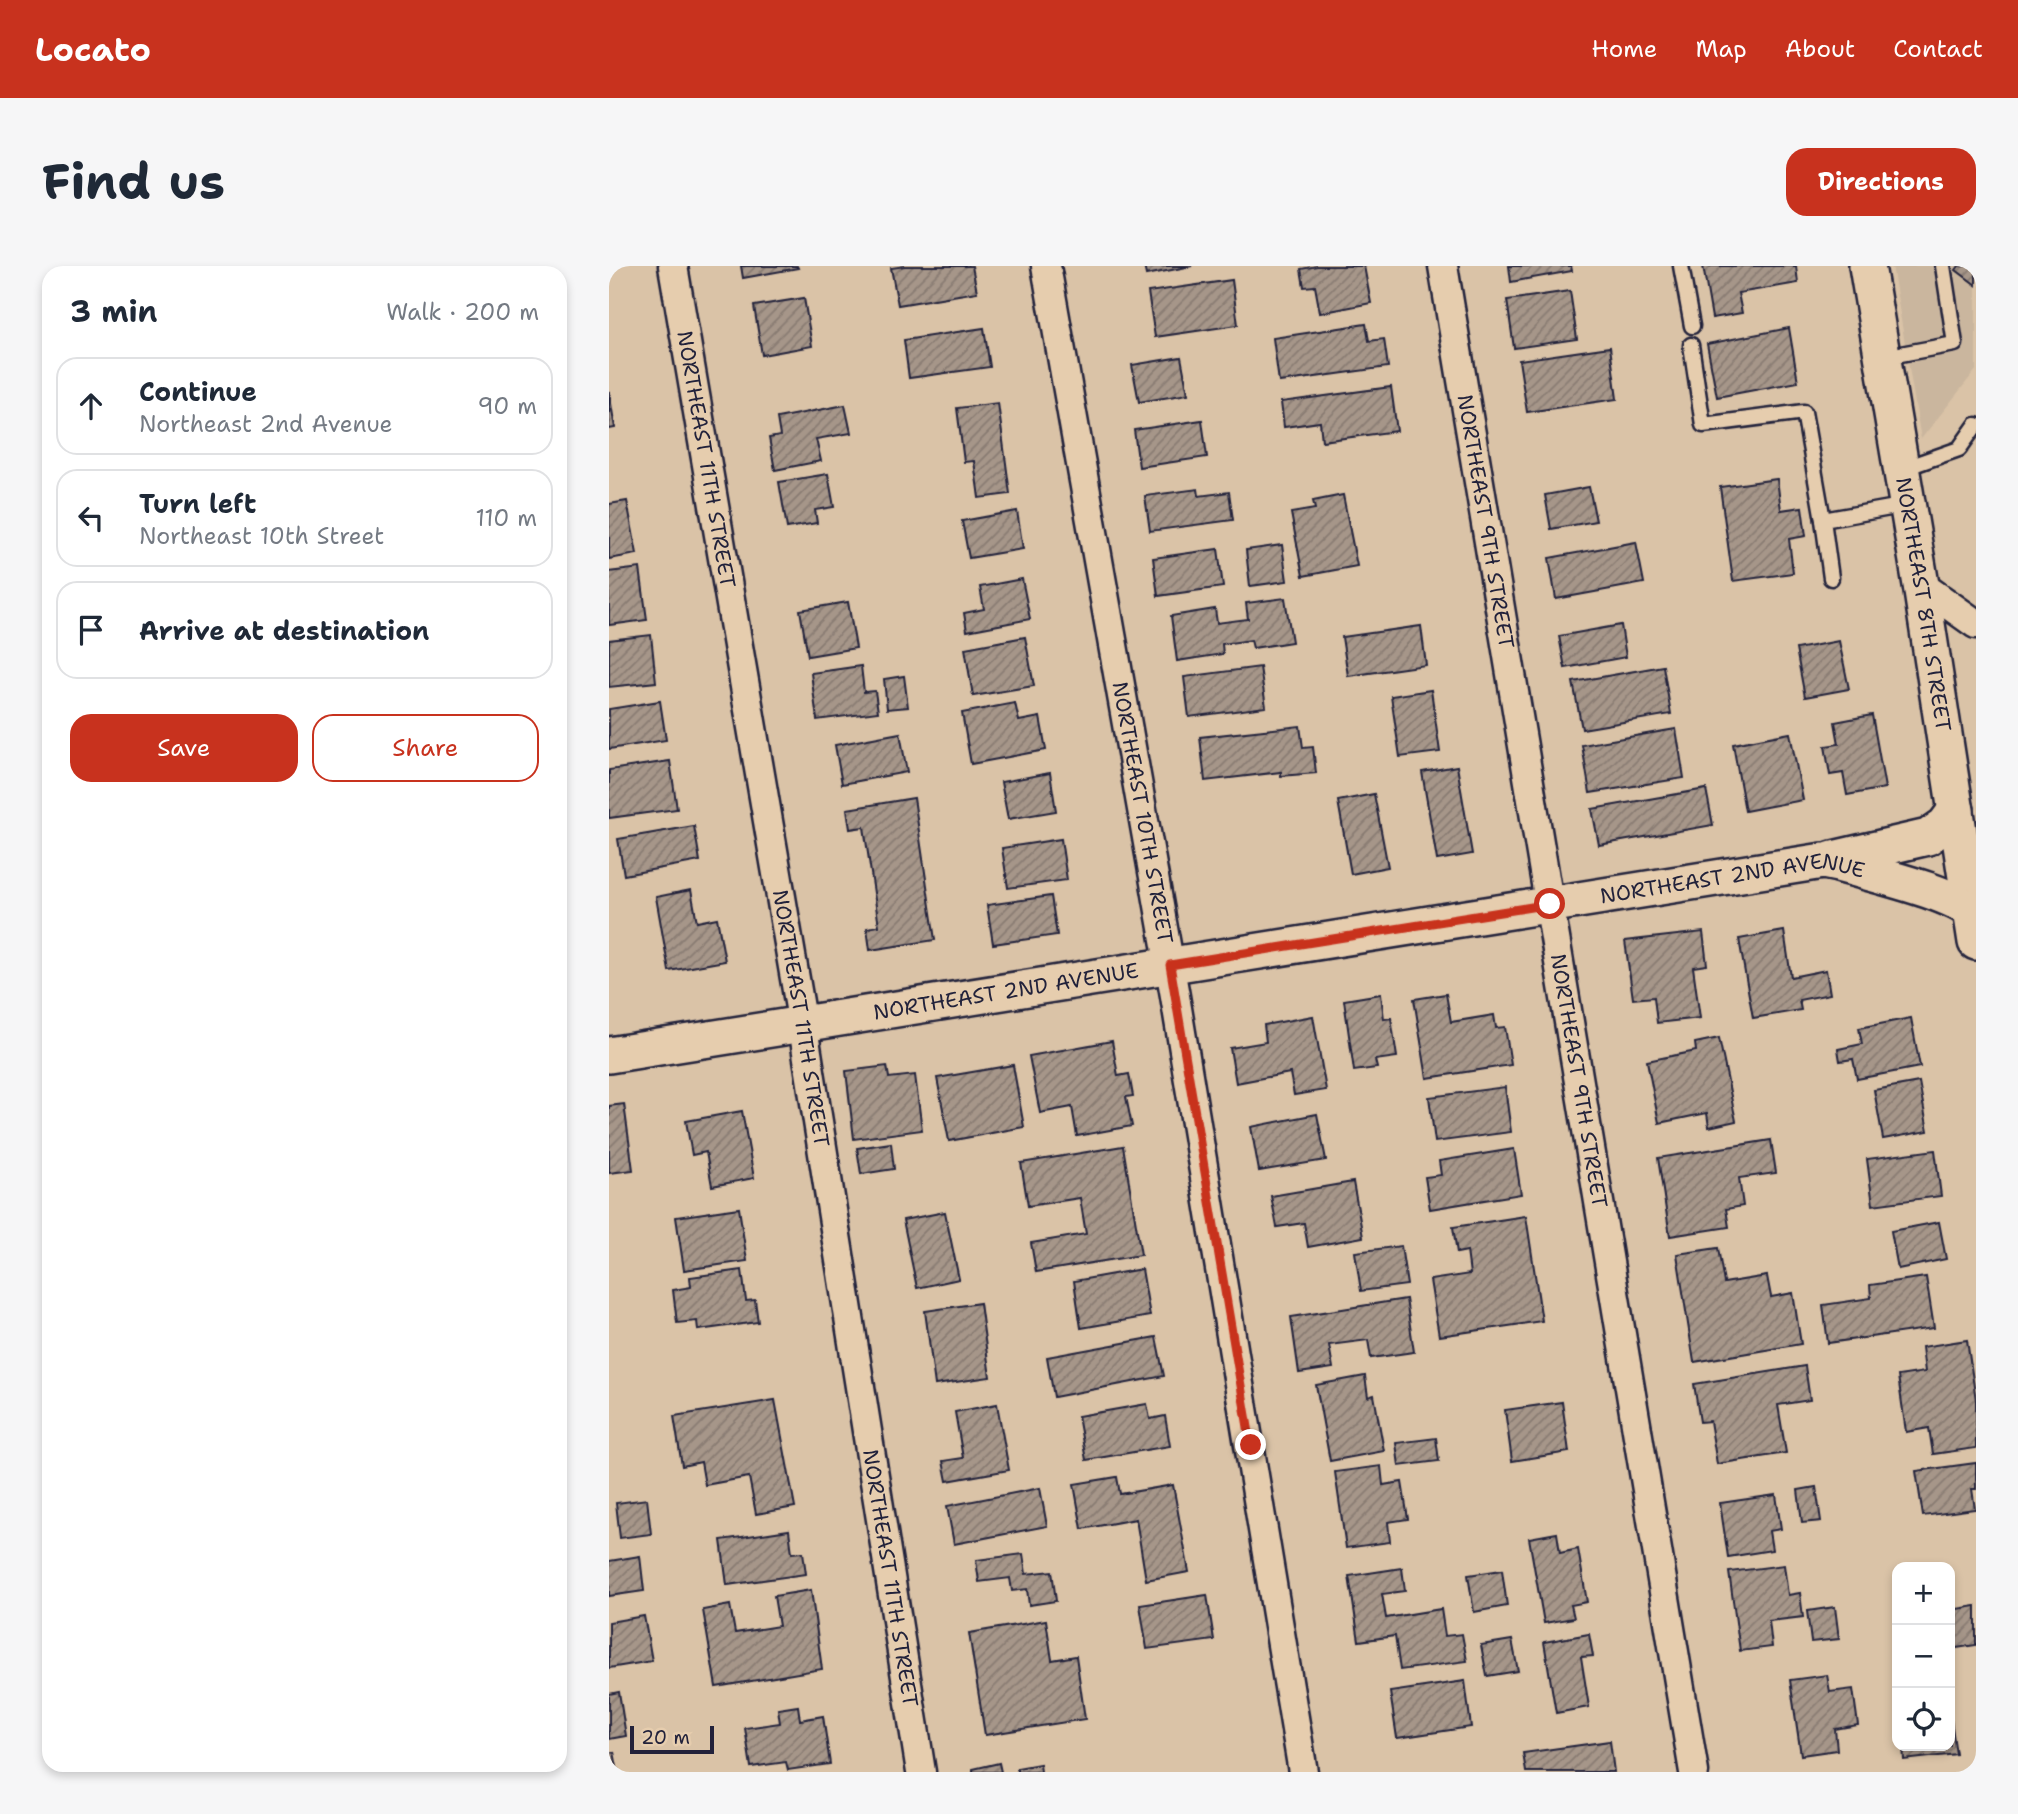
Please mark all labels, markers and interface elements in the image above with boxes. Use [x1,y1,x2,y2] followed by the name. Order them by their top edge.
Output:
[35,27,151,72] text: Locato
[1591,33,1657,65] text: Home
[1695,33,1747,65] text: Map
[1785,33,1855,65] text: About
[1893,33,1983,65] text: Contact
[1786,148,1976,216] button: Directions
[42,149,225,215] text: Find us
[70,291,157,332] text: 3 min
[386,297,539,327] text: Walk · 200 m
[670,328,742,590] street label: NORTHEAST 11TH STREET
[139,374,257,409] text: Continue
[72,387,110,425] icon: ahead
[477,391,537,421] text: 90 m
[1451,392,1521,651] street label: NORTHEAST 9TH STREET
[139,409,393,439] text: Northeast 2nd Avenue
[1889,475,1957,734] street label: NORTHEAST 8TH STREET
[139,486,256,521] text: Turn left
[72,499,110,537] icon: left
[475,503,537,533] text: 110 m
[139,521,384,551] text: Northeast 10th Street
[72,611,110,649] icon: arrive
[139,613,429,648] text: Arrive at destination
[1106,679,1179,946] street label: NORTHEAST 10TH STREET
[70,714,298,782] button: Save
[312,714,539,782] button: Share
[1598,847,1868,910] street label: NORTHEAST 2ND AVENUE
[766,887,836,1149] street label: NORTHEAST 11TH STREET
[1534,888,1565,919] route start
[1544,952,1614,1210] street label: NORTHEAST 9TH STREET
[871,957,1141,1027] street label: NORTHEAST 2ND AVENUE
[1235,1429,1266,1460] route end
[856,1447,924,1709] street label: NORTHEAST 11TH STREET
[1892,1562,1955,1751] map controls
[1892,1562,1955,1625] button: +
[1892,1625,1955,1688] button: −
[1892,1688,1955,1751] button: locate
[630,1723,714,1755] scale bar
[641,1725,690,1750] text: 20 m

